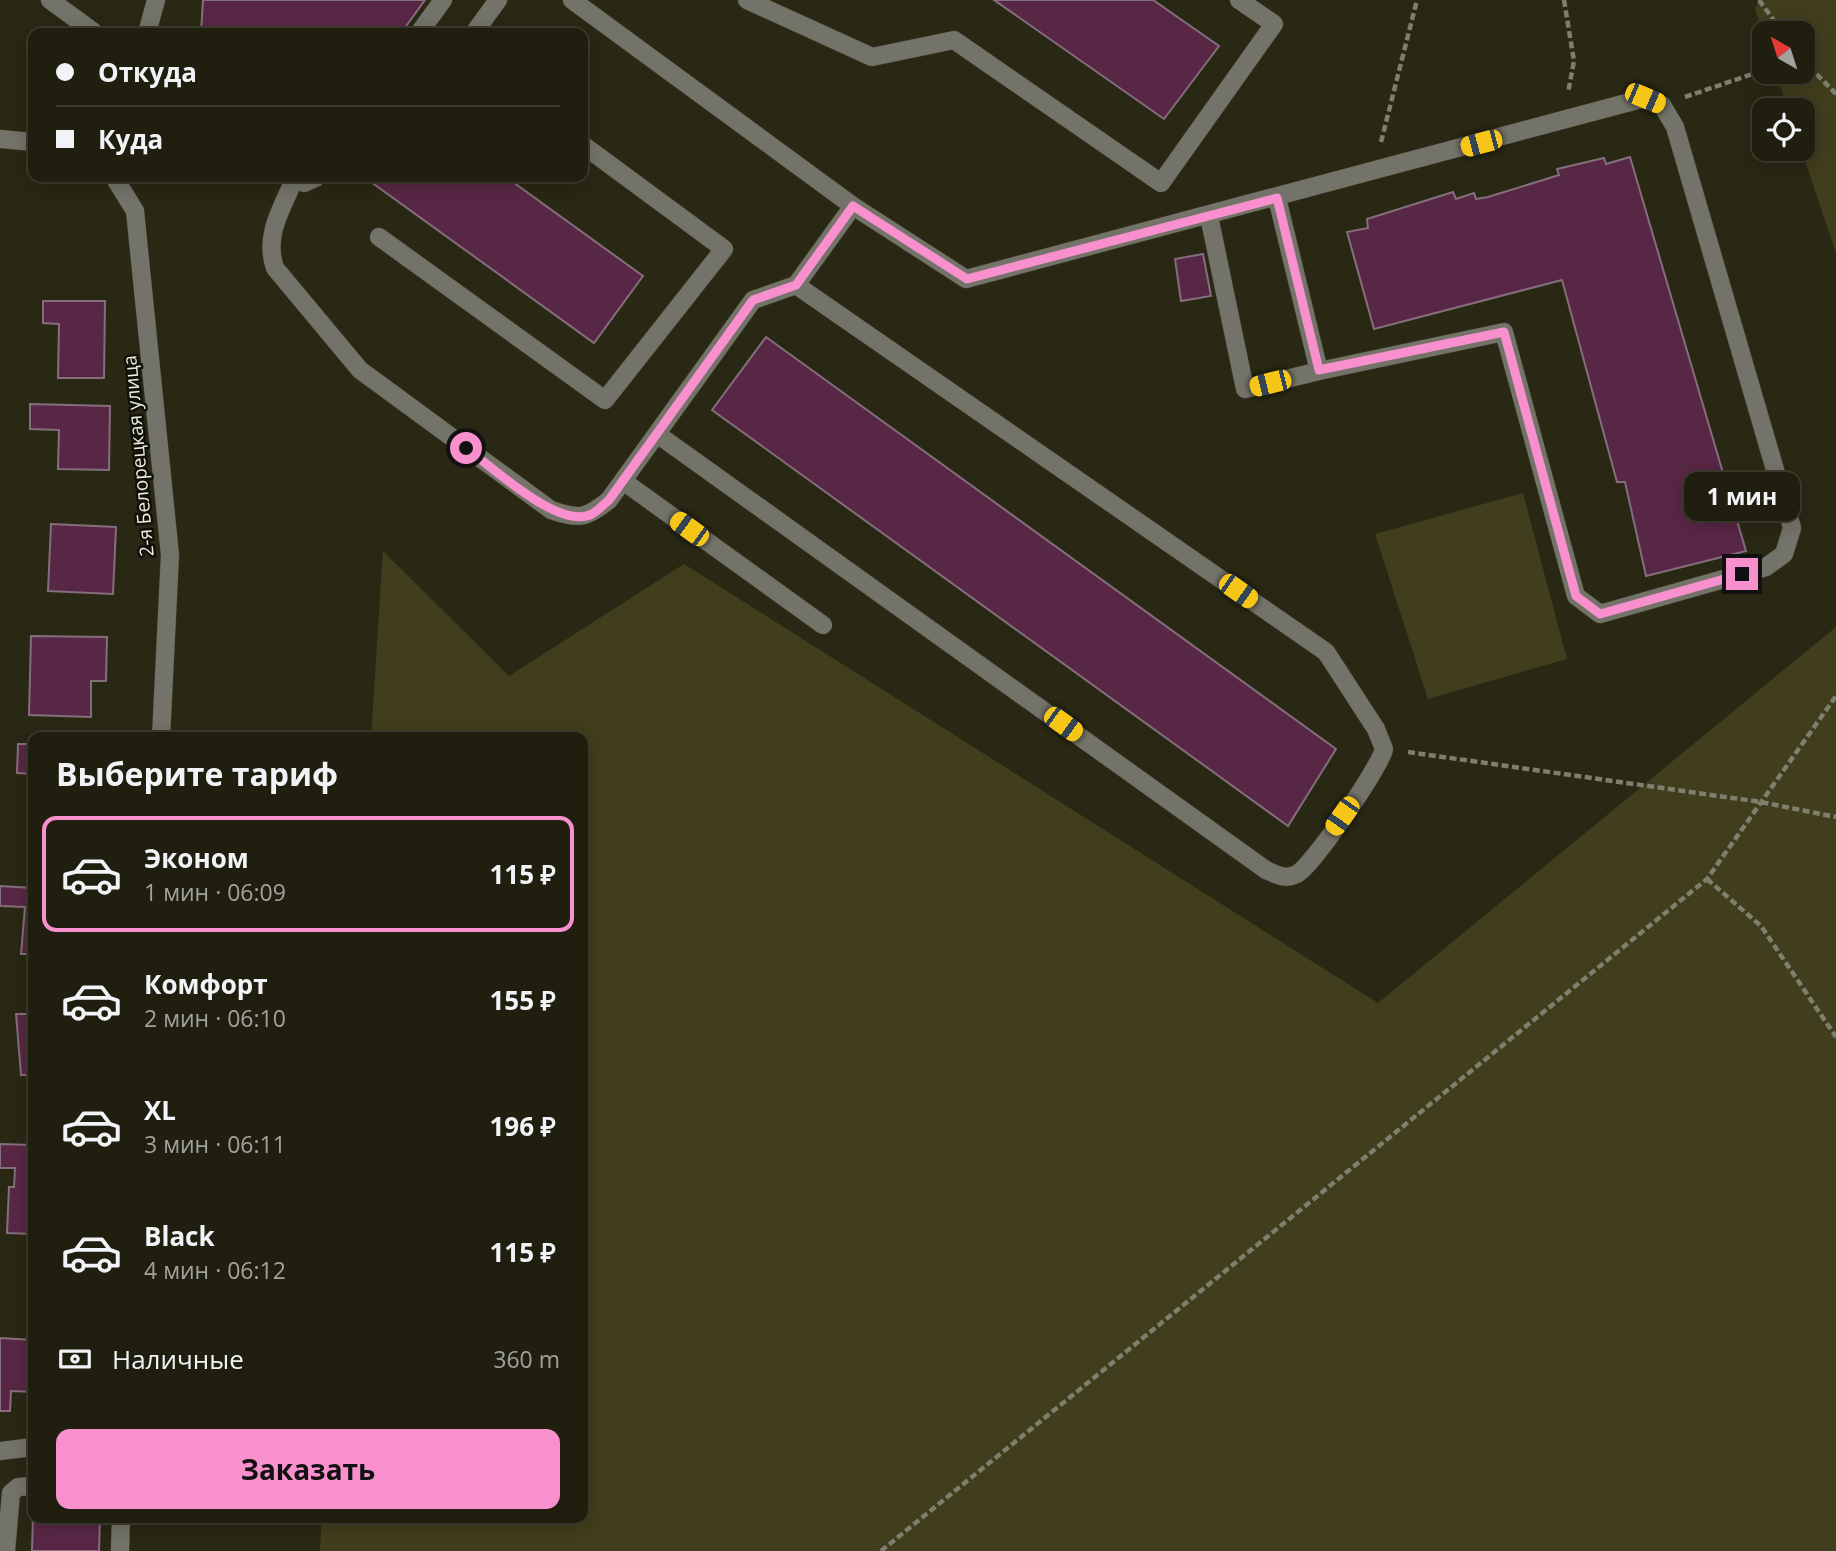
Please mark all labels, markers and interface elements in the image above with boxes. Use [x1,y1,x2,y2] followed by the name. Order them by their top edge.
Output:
[1752,21,1815,84] north arrow
[1752,21,1815,161] map controls
[98,54,197,90] text: Откуда
[1622,80,1669,116] car
[1752,98,1815,161] button: locate
[98,121,163,157] text: Куда
[1458,127,1505,159] car
[116,354,160,558] street label: 2-я Белорецкая улица
[1248,368,1293,398] car
[450,432,482,464] route start
[1684,472,1800,522] callout: 1 мин
[1707,480,1777,512] text: 1 мин
[666,508,713,550] car
[1726,558,1758,590] route end
[1215,570,1262,612] car
[1040,703,1087,745] car
[56,752,338,795] text: Выберите тариф
[1322,793,1363,839] car
[144,840,249,876] text: Эконом
[60,843,123,906] icon: car
[490,856,556,892] text: 115 ₽
[144,876,286,908] text: 1 мин · 06:09
[144,966,268,1002] text: Комфорт
[60,969,123,1032] icon: car
[490,982,556,1018] text: 155 ₽
[144,1002,286,1034] text: 2 мин · 06:10
[144,1092,176,1128] text: XL
[60,1095,123,1158] icon: car
[490,1108,556,1144] text: 196 ₽
[144,1128,286,1160] text: 3 мин · 06:11
[144,1218,215,1254] text: Black
[60,1221,123,1284] icon: car
[490,1234,556,1270] text: 115 ₽
[144,1254,286,1286] text: 4 мин · 06:12
[56,1340,94,1378] icon: cash
[112,1341,244,1377] text: Наличные
[493,1343,560,1375] text: 360 m
[56,1429,560,1509] button: Заказать

